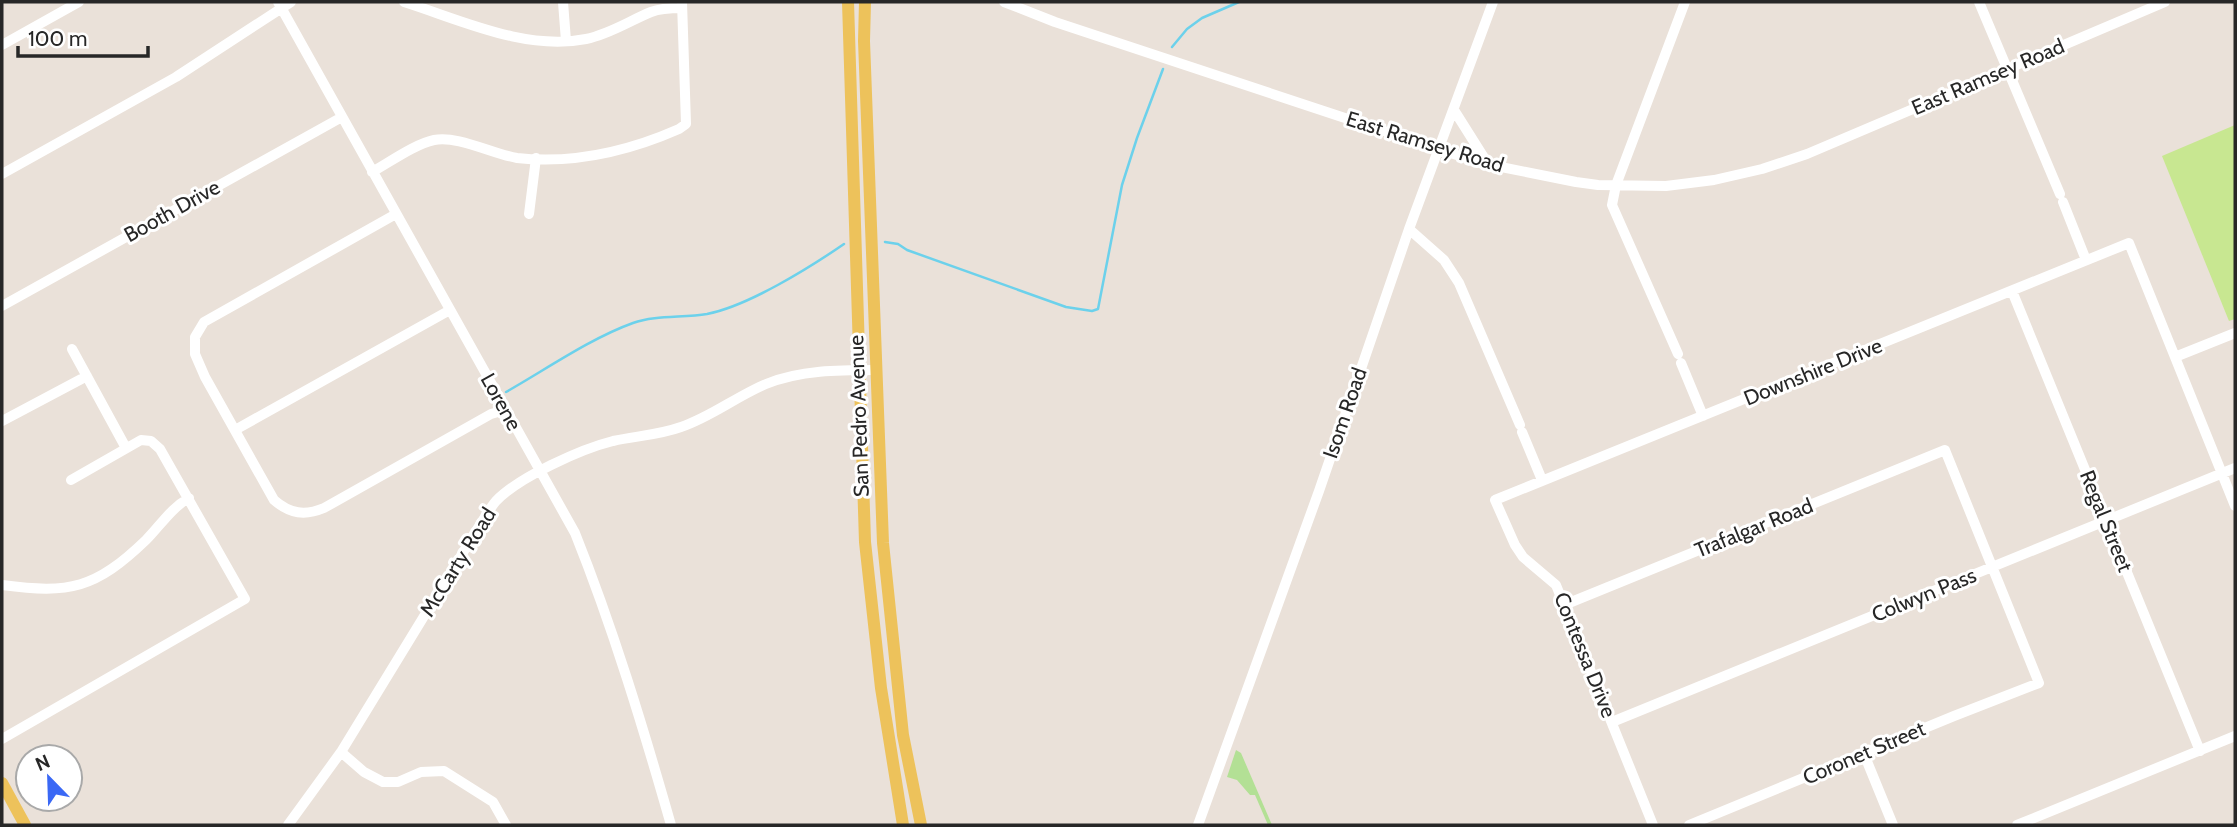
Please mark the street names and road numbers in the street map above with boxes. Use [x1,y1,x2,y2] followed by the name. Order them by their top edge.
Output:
[1908,33,2068,120] street label: East Ramsey Road
[1343,106,1507,177] street label: East Ramsey Road
[119,174,224,247] street label: Booth Drive
[1740,332,1886,411] street label: Downshire Drive
[843,334,874,497] street label: San Pedro Avenue
[1317,364,1372,461] street label: Isom Road
[476,369,527,435] street label: Lorene
[2075,466,2138,575] street label: Regal Street
[1691,493,1817,563] street label: Trafalgar Road
[414,503,501,621] street label: McCarty Road
[1868,562,1980,627] street label: Colwyn Pass
[1549,589,1622,721] street label: Contessa Drive
[1799,716,1929,790] street label: Coronet Street

